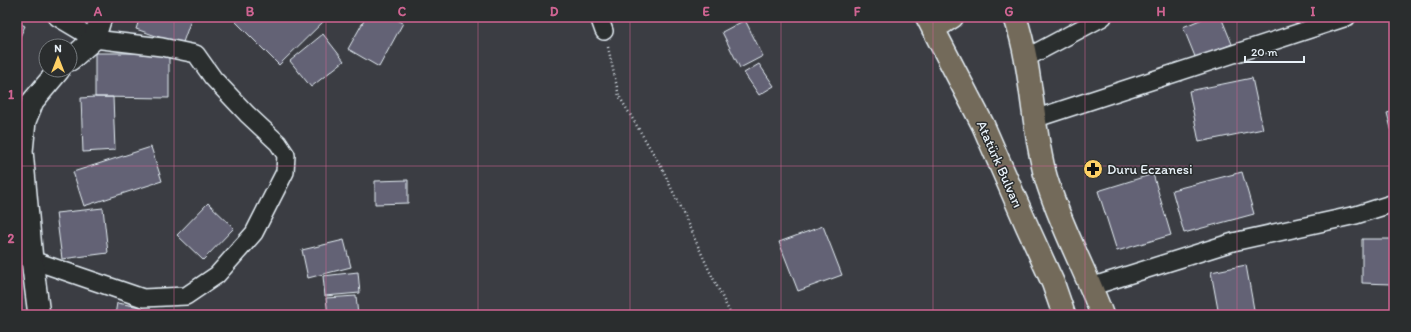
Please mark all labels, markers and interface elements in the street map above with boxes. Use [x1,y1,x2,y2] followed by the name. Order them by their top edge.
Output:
[93,4,103,19] text: A
[246,4,255,19] text: B
[398,4,407,19] text: C
[550,4,559,19] text: D
[702,4,710,19] text: E
[854,4,861,19] text: F
[1005,4,1014,19] text: G
[1157,4,1166,19] text: H
[1311,4,1316,19] text: I
[38,38,78,78] north arrow
[1245,38,1304,64] scale bar
[54,42,62,55] text: N
[1251,45,1278,59] text: 20 m
[8,87,14,102] text: 1
[973,118,1026,210] street label: Atatürk Bulvarı
[1082,158,1104,180] pharmacy icon: Duru Eczanesi
[1107,161,1193,178] place label: Duru Eczanesi
[8,231,15,246] text: 2

